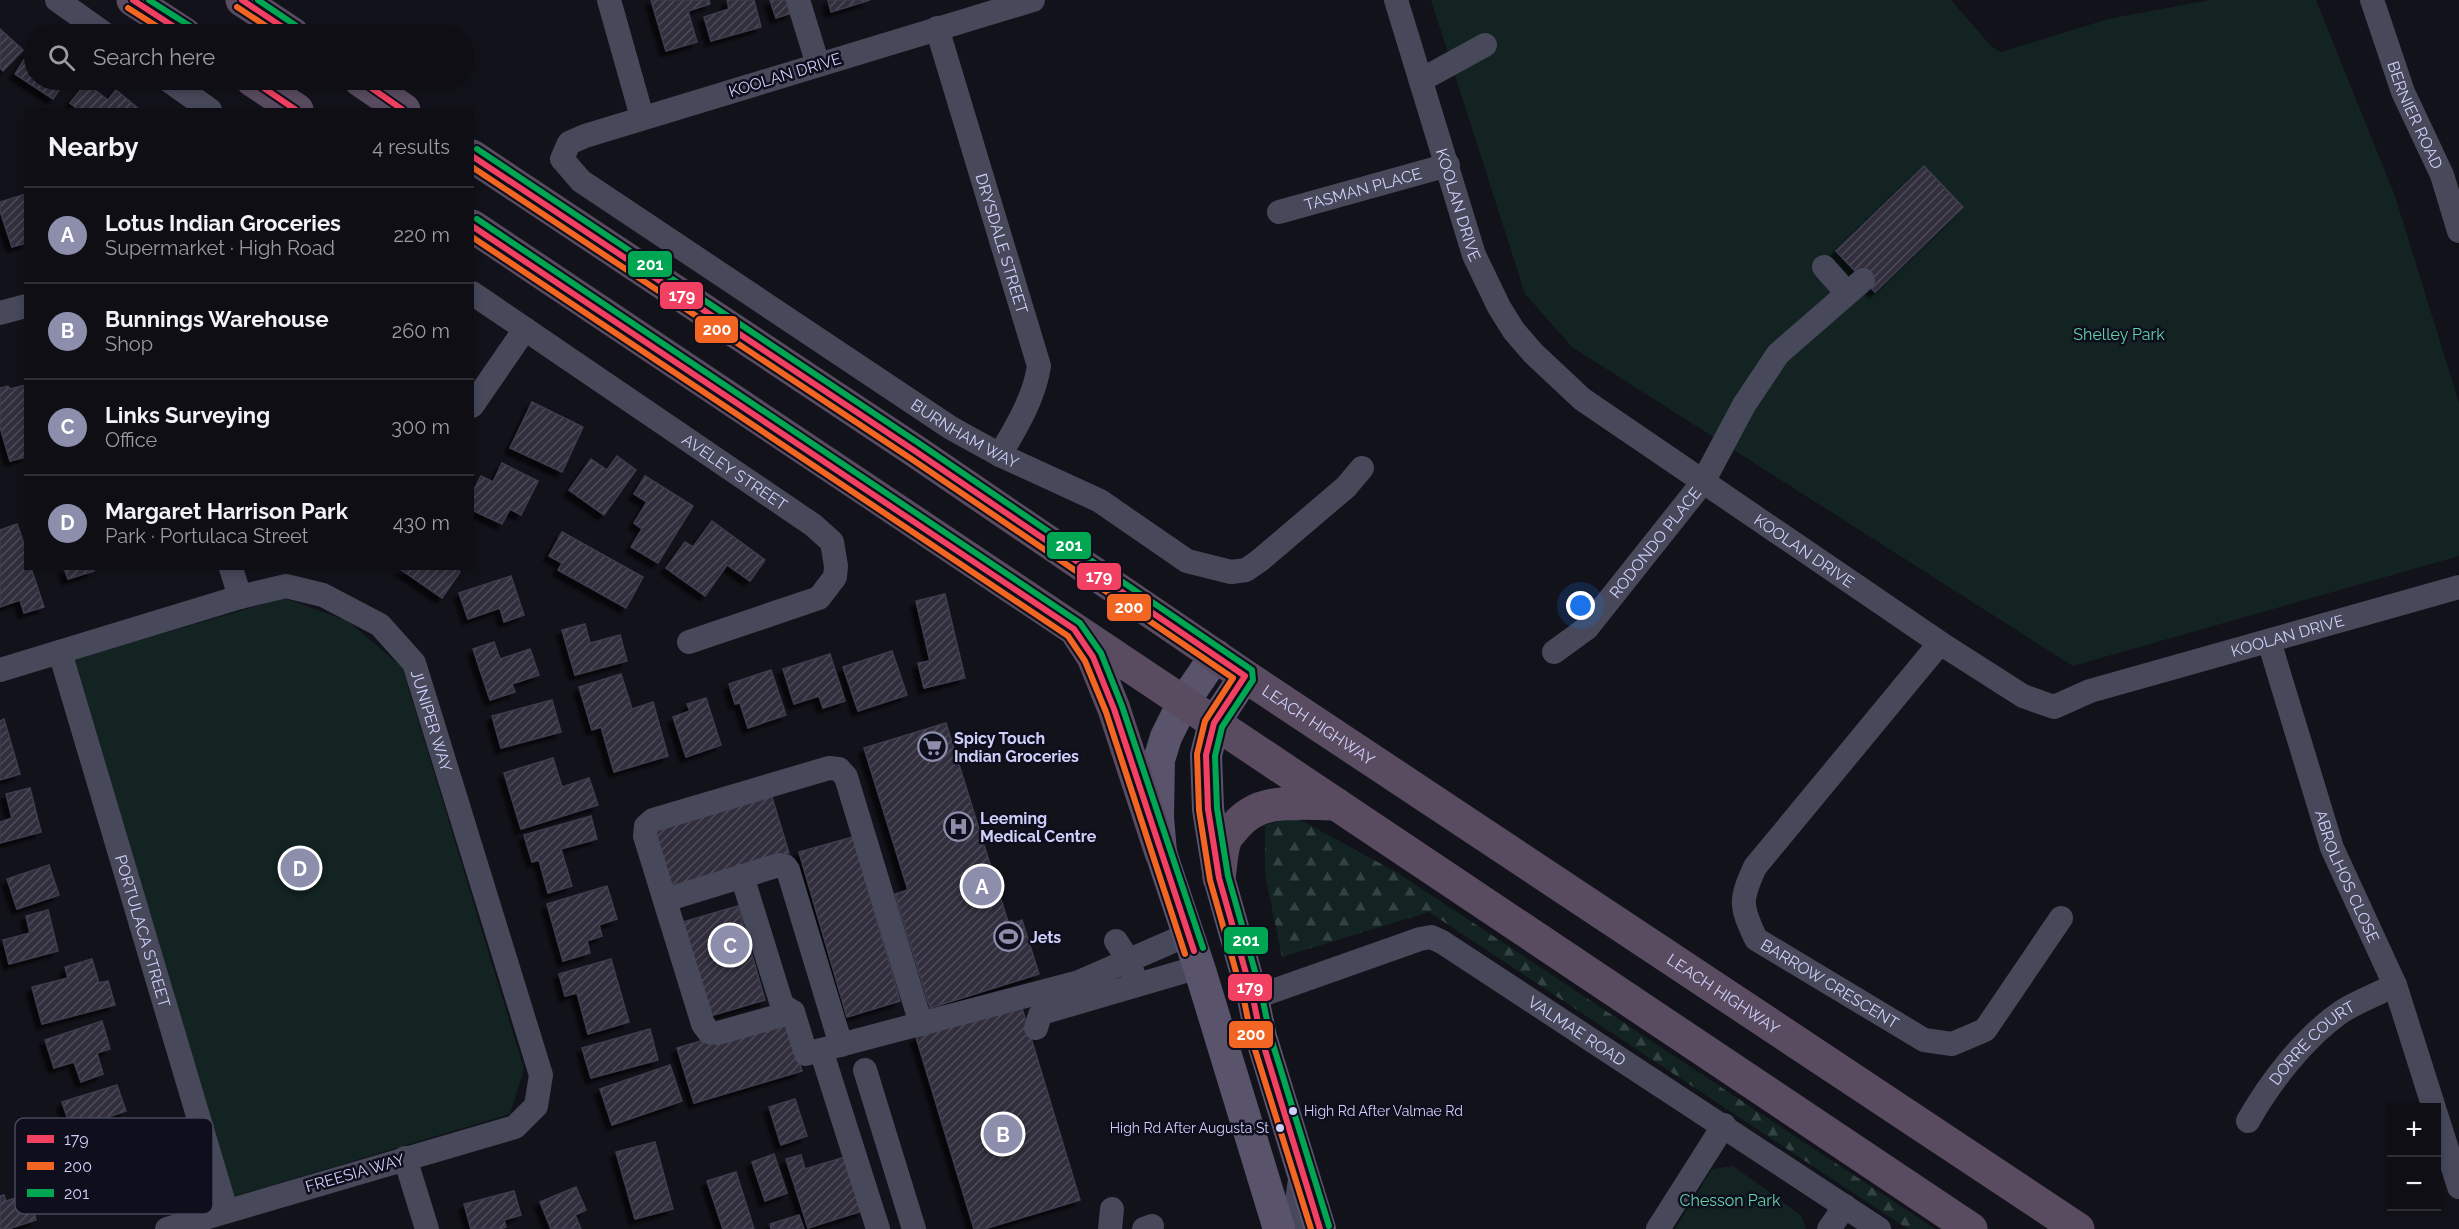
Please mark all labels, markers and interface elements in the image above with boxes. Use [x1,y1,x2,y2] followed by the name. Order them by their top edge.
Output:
[24,24,474,90] search box
[45,41,78,74] icon: search
[93,44,215,70] text: Search here
[726,49,844,101] street label: KOOLAN DRIVE
[2384,59,2447,172] street label: BERNIER ROAD
[48,132,138,162] text: Nearby
[372,135,450,159] text: 4 results
[1432,146,1485,265] street label: KOOLAN DRIVE
[1302,163,1424,214] street label: TASMAN PLACE
[972,171,1032,316] street label: DRYSDALE STREET
[105,210,341,236] text: Lotus Indian Groceries
[61,223,74,247] text: A
[393,223,450,247] text: 220 m
[105,236,335,260] text: Supermarket · High Road
[627,250,673,278] line badge: 201
[637,255,663,274] text: 201
[659,281,704,310] line badge: 179
[669,286,695,305] text: 179
[105,306,329,332] text: Bunnings Warehouse
[694,315,739,344] line badge: 200
[61,319,74,343] text: B
[392,319,450,343] text: 260 m
[703,320,732,339] text: 200
[2073,325,2165,344] park label: Shelley Park
[105,332,153,356] text: Shop
[908,395,1022,472] street label: BURNHAM WAY
[105,402,270,428] text: Links Surveying
[61,415,74,439] text: C
[391,415,450,439] text: 300 m
[105,428,157,452] text: Office
[679,430,791,514] street label: AVELEY STREET
[1605,483,1705,602] street label: RODONDO PLACE
[105,498,348,524] text: Margaret Harrison Park
[1751,510,1858,591] street label: KOOLAN DRIVE
[60,511,75,535] text: D
[393,511,450,535] text: 430 m
[105,524,308,548] text: Park · Portulaca Street
[1046,531,1092,560] line badge: 201
[1056,536,1082,555] text: 201
[1076,562,1122,591] line badge: 179
[1086,567,1112,586] text: 179
[1566,591,1595,620] your location
[1106,593,1152,622] line badge: 200
[1115,598,1144,617] text: 200
[2229,610,2346,660] street label: KOOLAN DRIVE
[407,667,457,774] street label: JUNIPER WAY
[1259,681,1379,769] street label: LEACH HIGHWAY
[954,729,1079,766] place label: Spicy Touch Indian Groceries
[917,731,949,763] supermarket icon: Spicy Touch Indian Groceries
[2311,807,2384,946] street label: ABROLHOS CLOSE
[980,809,1097,846] place label: Leeming Medical Centre
[943,811,975,843] hospital icon: Leeming Medical Centre
[280,846,320,890] pin: D
[111,852,175,1010] street label: PORTULACA STREET
[962,864,1002,908] pin: A
[993,921,1025,953] sports icon: Jets
[710,922,750,968] pin: C
[1223,926,1269,955] line badge: 201
[1030,928,1061,947] place label: Jets
[1233,931,1259,950] text: 201
[1757,935,1903,1032] street label: BARROW CRESCENT
[1664,949,1784,1038] street label: LEACH HIGHWAY
[1227,973,1273,1002] line badge: 179
[1237,978,1263,997] text: 179
[1525,992,1630,1070] street label: VALMAE ROAD
[2265,996,2358,1089] street label: DORRE COURT
[1228,1020,1274,1049] line badge: 200
[1237,1025,1266,1044] text: 200
[1304,1103,1463,1119] place label: High Rd After Valmae Rd
[2387,1103,2441,1211] map controls
[2387,1103,2441,1157] button: +
[1287,1105,1299,1117] marker: High Rd After Valmae Rd
[984,1112,1022,1156] pin: B
[15,1118,213,1214] legend
[1110,1120,1269,1136] place label: High Rd After Augusta St
[1274,1122,1286,1134] marker: High Rd After Augusta St
[64,1130,89,1149] text: 179
[303,1150,407,1196] street label: FREESIA WAY
[64,1157,92,1176] text: 200
[2387,1157,2441,1211] button: −
[64,1184,89,1203] text: 201
[1680,1191,1781,1210] park label: Chesson Park

